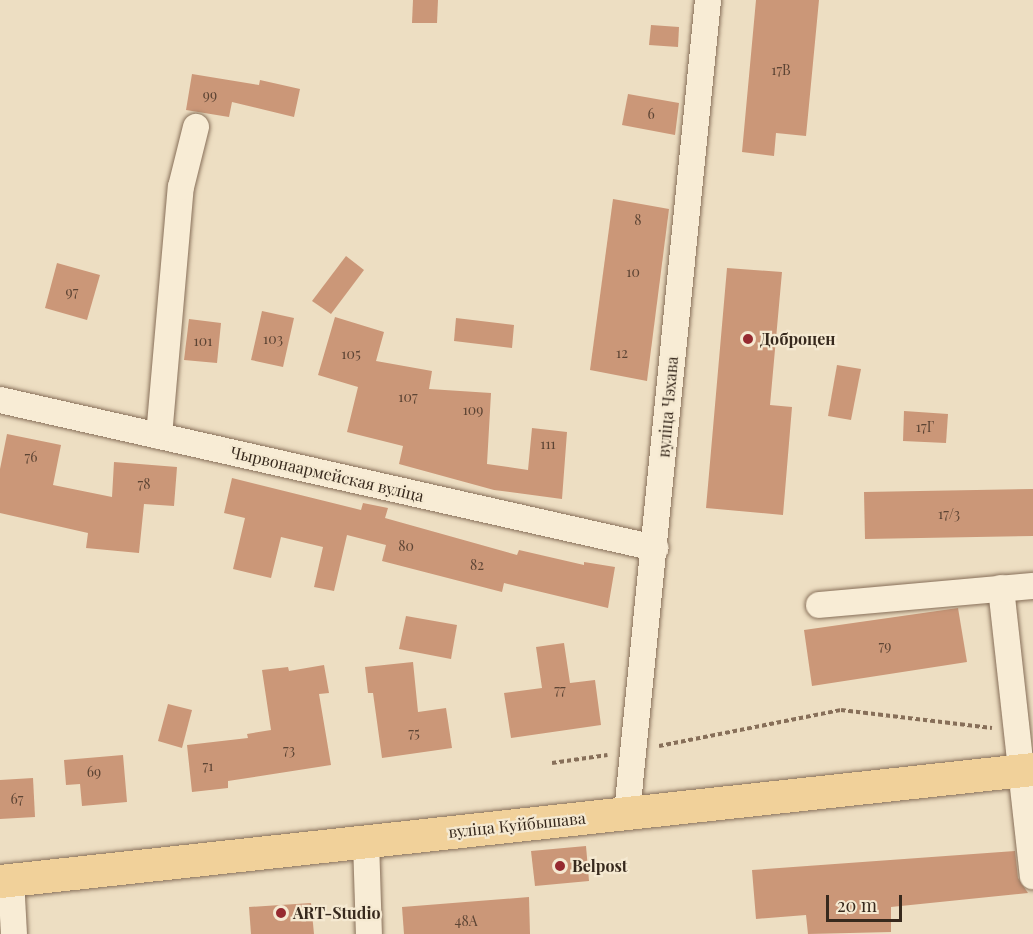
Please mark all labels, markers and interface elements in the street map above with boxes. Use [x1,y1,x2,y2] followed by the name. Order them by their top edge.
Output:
[771,62,791,78] house number: 17В
[203,87,217,103] house number: 99
[647,106,655,122] house number: 6
[634,212,642,228] house number: 8
[626,264,640,280] house number: 10
[66,284,78,300] house number: 97
[760,329,836,349] place label: Доброцен
[263,331,283,347] house number: 103
[741,332,755,346] marker: Доброцен
[194,333,212,349] house number: 101
[616,345,628,361] house number: 12
[341,346,361,362] house number: 105
[654,356,682,458] street label: вуліца Чэхава
[398,389,418,405] house number: 107
[463,402,483,418] house number: 109
[916,419,934,435] house number: 17Г
[540,436,556,452] house number: 111
[228,442,426,506] street label: Чырвонаармейская вуліца
[25,449,37,465] house number: 76
[138,476,150,492] house number: 78
[938,506,960,522] house number: 17/3
[398,538,414,554] house number: 80
[470,557,484,573] house number: 82
[879,638,891,654] house number: 79
[554,682,566,698] house number: 77
[408,725,420,741] house number: 75
[283,742,295,758] house number: 73
[203,758,213,774] house number: 71
[87,764,101,780] house number: 69
[11,791,23,807] house number: 67
[447,808,587,842] street label: вуліца Куйбышава
[572,856,627,876] place label: Belpost
[553,859,567,873] marker: Belpost
[829,883,906,921] scale bar
[837,893,877,917] text: 20 m
[293,903,380,923] place label: ART-Studio
[274,906,288,920] marker: ART-Studio
[454,913,478,929] house number: 48А

